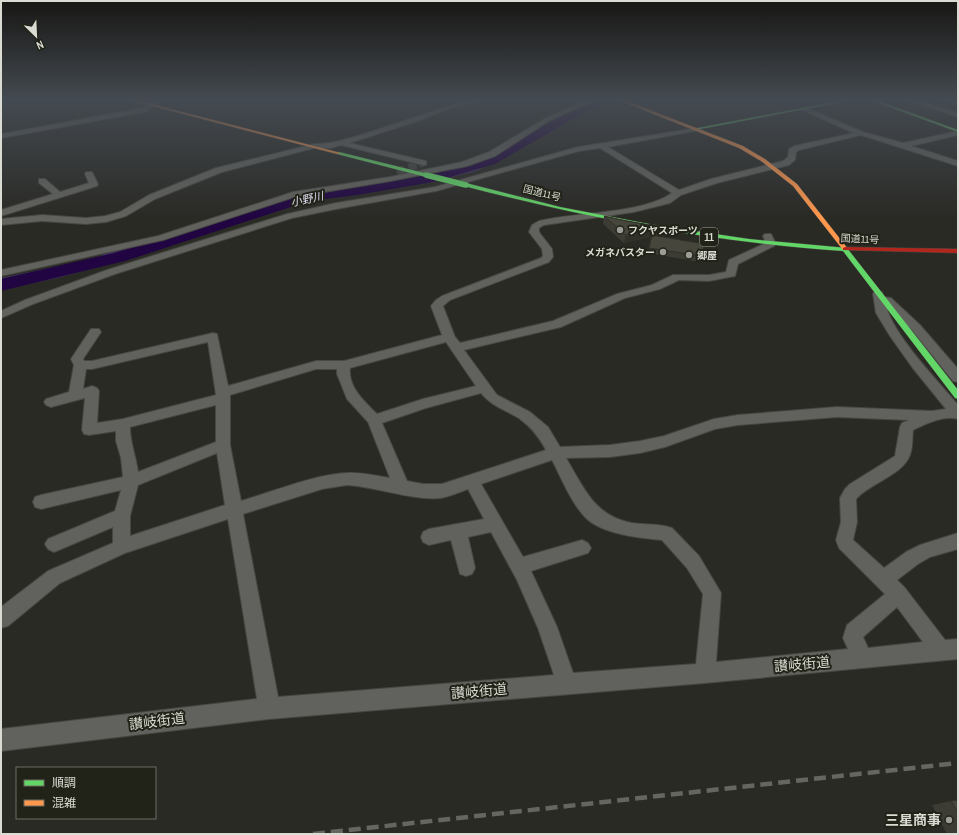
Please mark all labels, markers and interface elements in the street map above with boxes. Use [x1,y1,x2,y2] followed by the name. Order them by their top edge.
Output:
[16,16,56,56] north arrow
[34,37,46,53] text: N
[522,182,562,204] street label: 国道11号
[289,188,326,210] water label: 小野川
[628,224,698,237] place label: フクヤスポーツ
[615,225,625,235] marker: フクヤスポーツ
[700,228,718,246] road number: 11
[840,232,880,246] street label: 国道11号
[585,246,655,259] place label: メガネバスター
[658,247,668,257] marker: メガネバスター
[697,249,717,262] place label: 郷屋
[684,250,694,260] marker: 郷屋
[773,653,831,675] street label: 讃岐街道
[450,680,508,702] street label: 讃岐街道
[128,709,186,733] street label: 讃岐街道
[16,767,156,819] legend
[52,775,76,791] text: 順調
[52,795,76,811] text: 混雑
[885,811,941,829] place label: 三星商事
[944,815,954,825] marker: 三星商事

